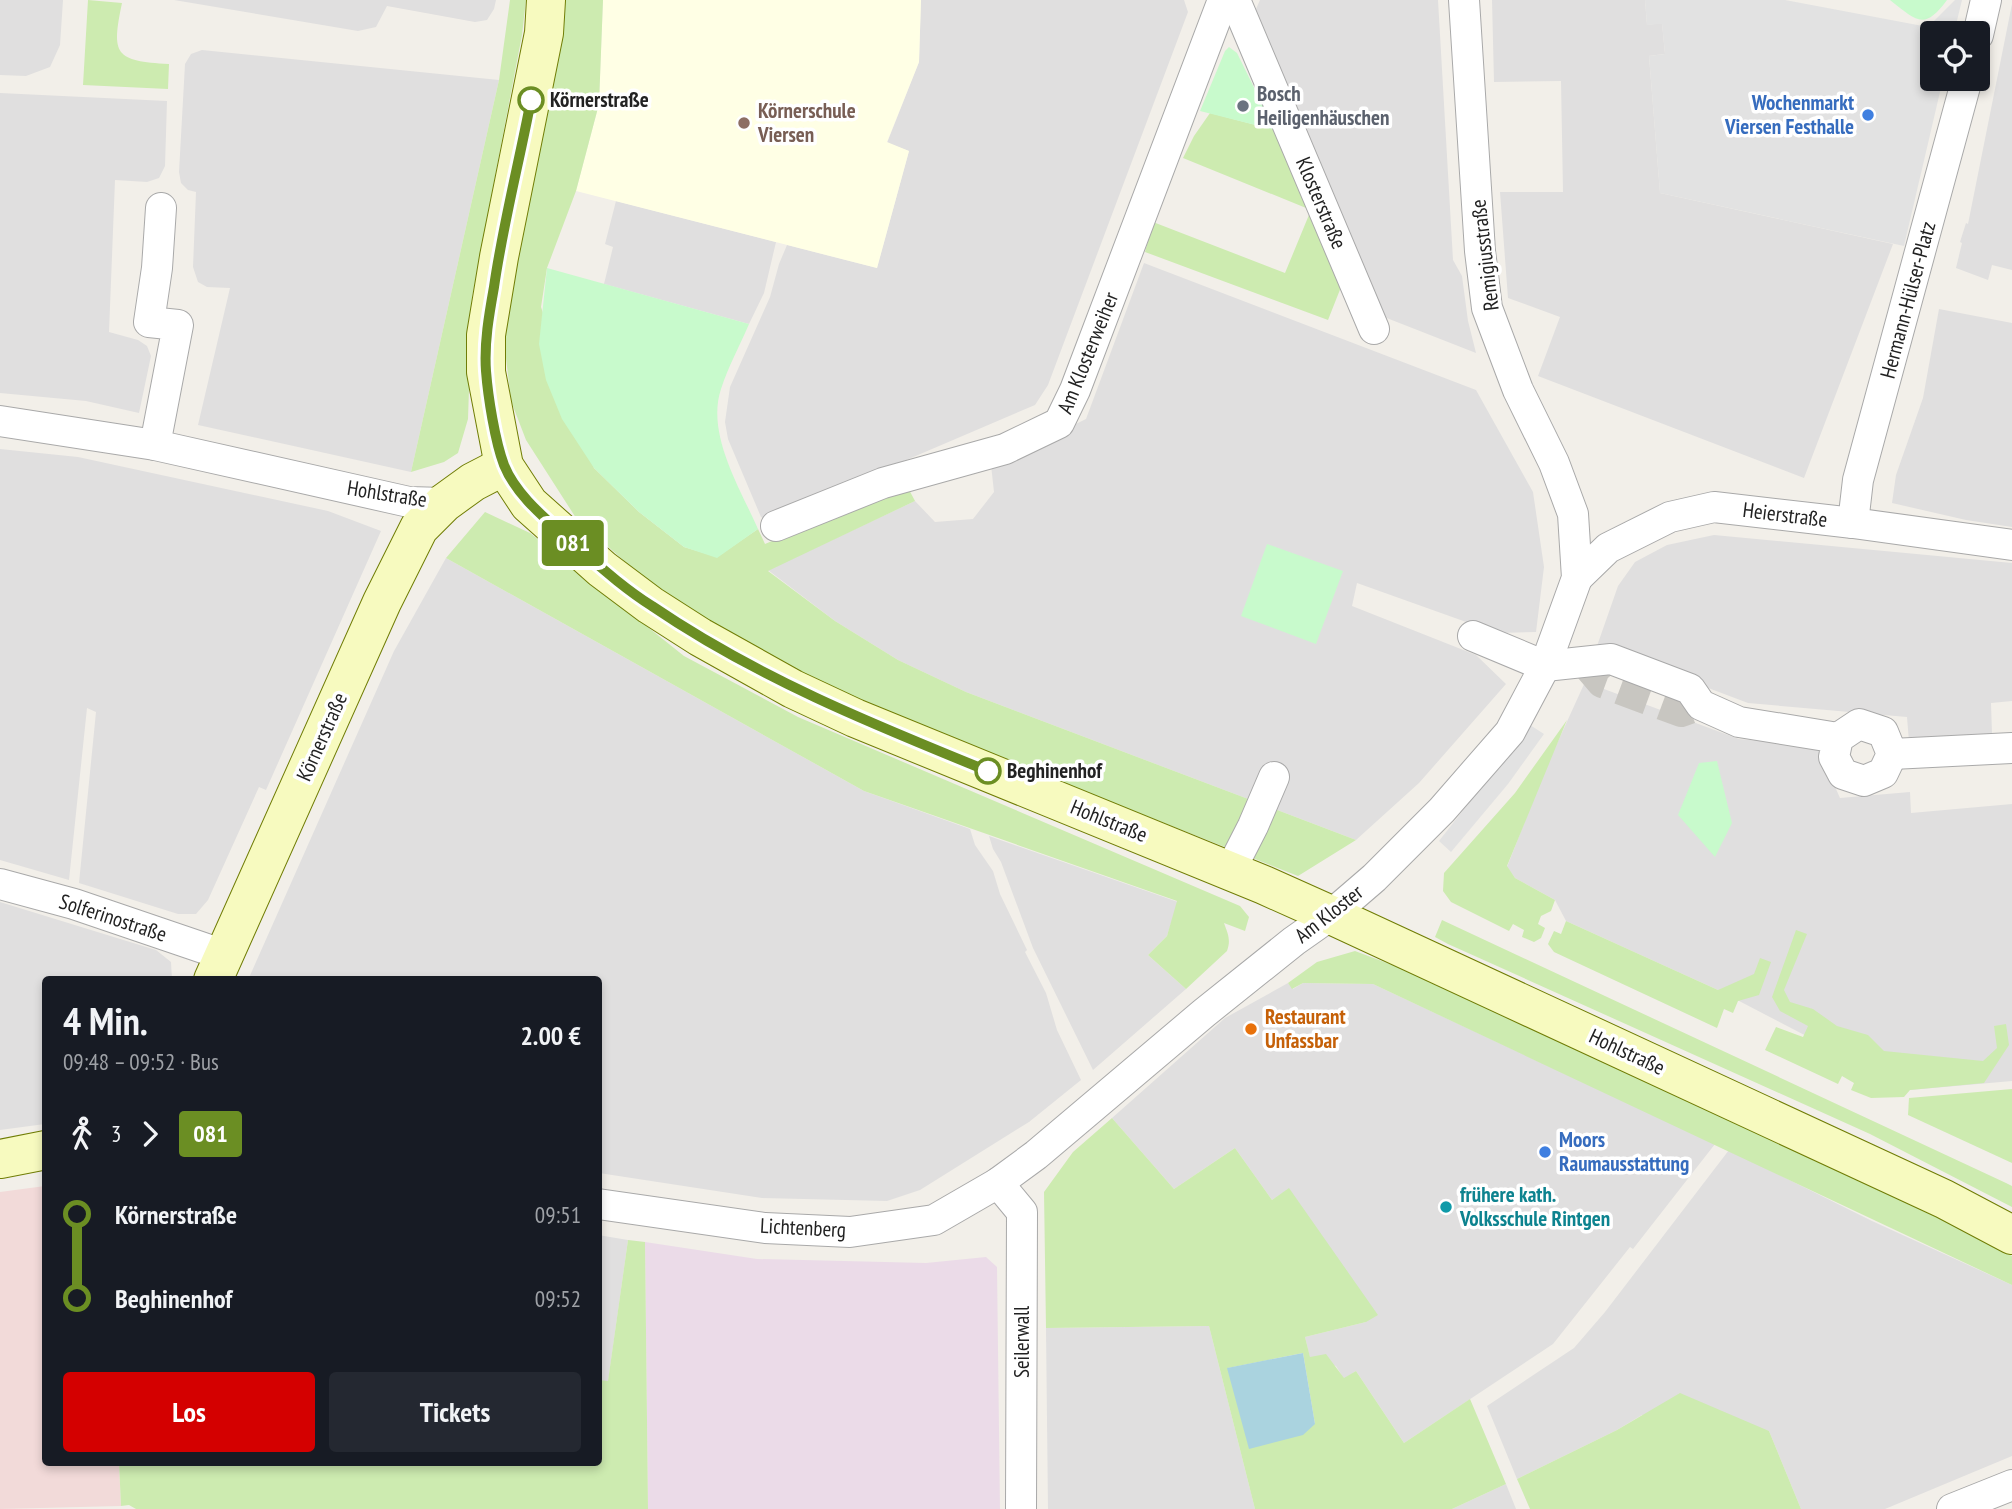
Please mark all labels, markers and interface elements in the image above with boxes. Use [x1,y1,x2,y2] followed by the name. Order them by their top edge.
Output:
[1920,21,1990,91] map controls
[1920,21,1990,91] button: locate
[1257,80,1389,131] place label: Bosch Heiligenhäuschen
[550,86,649,113] place label: Körnerstraße
[518,87,544,113] marker: Körnerstraße
[1724,89,1854,140] place label: Wochenmarkt Viersen Festhalle
[757,97,856,148] place label: Körnerschule Viersen
[1235,98,1251,114] marker: Bosch Heiligenhäuschen
[1860,107,1876,123] marker: Wochenmarkt Viersen Festhalle
[736,115,752,131] marker: Körnerschule Viersen
[1290,153,1353,253] street label: Klosterstraße
[1464,198,1505,312] street label: Remigiusstraße
[1874,218,1941,381] street label: Hermann-Hülser-Platz
[1051,288,1124,417] street label: Am Klosterweiher
[345,474,429,513] street label: Hohlstraße
[1741,496,1829,533] street label: Heierstraße
[533,520,613,566] line badge: 081
[556,527,590,558] text: 081
[290,688,353,785] street label: Körnerstraße
[1007,757,1103,784] place label: Beghinenhof
[975,758,1001,784] marker: Beghinenhof
[1067,793,1152,848] street label: Hohlstraße
[1289,878,1369,949] street label: Am Kloster
[56,887,170,948] street label: Solferinostraße
[63,996,148,1045] text: 4 Min.
[1265,1003,1346,1054] place label: Restaurant Unfassbar
[520,1019,581,1052] text: 2.00 €
[1243,1021,1259,1037] marker: Restaurant Unfassbar
[1585,1022,1669,1081] street label: Hohlstraße
[63,1047,219,1076] text: 09:48 – 09:52 · Bus
[63,1115,101,1153] icon: walk
[131,1115,169,1153] icon: forward
[193,1118,228,1149] text: 081
[111,1119,121,1148] text: 3
[1559,1126,1689,1177] place label: Moors Raumausstattung
[1537,1144,1553,1160] marker: Moors Raumausstattung
[1459,1181,1610,1232] place label: frühere kath. Volksschule Rintgen
[115,1198,237,1231] text: Körnerstraße
[1438,1199,1454,1215] marker: frühere kath. Volksschule Rintgen
[535,1200,581,1229] text: 09:51
[759,1212,847,1243] street label: Lichtenberg
[115,1282,232,1315] text: Beghinenhof
[535,1284,581,1313] text: 09:52
[1008,1306,1035,1378] street label: Seilerwall
[63,1372,315,1452] button: Los
[329,1372,581,1452] button: Tickets

